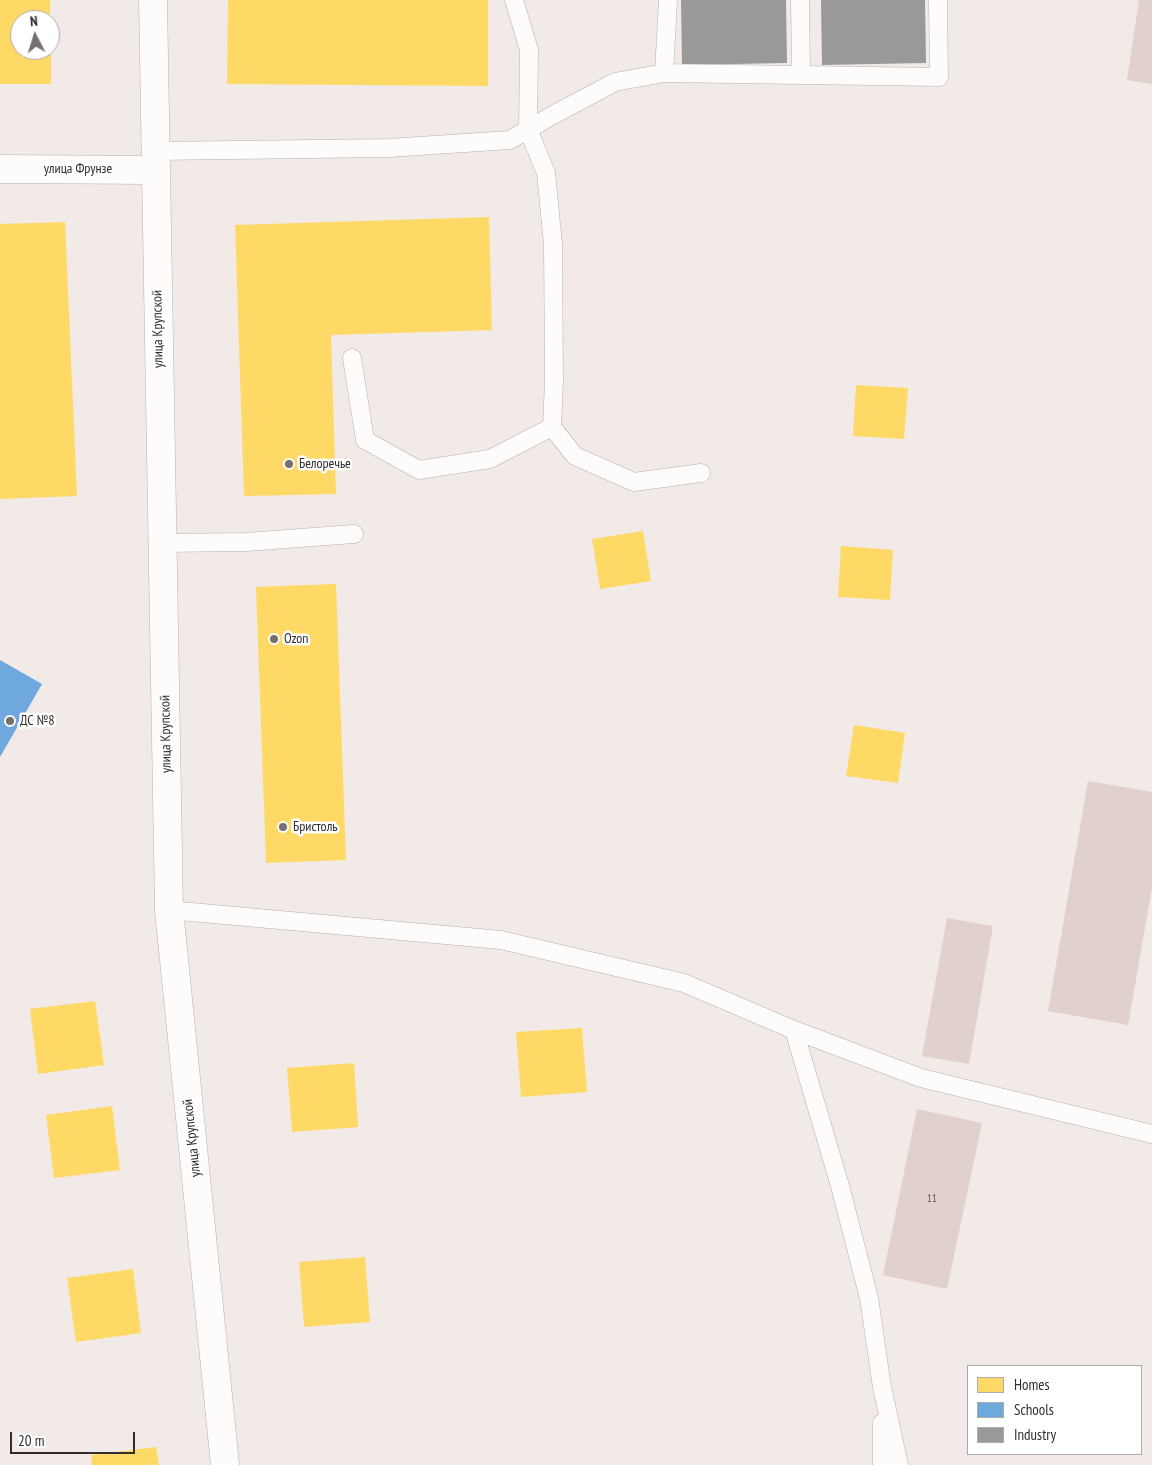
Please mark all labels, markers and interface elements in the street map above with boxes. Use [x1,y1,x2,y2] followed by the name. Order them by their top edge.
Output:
[10,10,60,60] north arrow
[29,12,38,30] text: N
[44,161,112,177] street label: улица Фрунзе
[149,290,167,368] street label: улица Крупской
[299,456,351,472] place label: Белоречье
[283,458,295,470] marker: Белоречье
[284,631,309,647] place label: Ozon
[268,633,280,645] marker: Ozon
[157,695,175,773] street label: улица Крупской
[20,713,55,729] place label: ДС №8
[4,715,16,727] marker: ДС №8
[293,819,338,835] place label: Бристоль
[277,821,289,833] marker: Бристоль
[180,1098,204,1178] street label: улица Крупской
[927,1192,937,1206] house number: 11
[967,1365,1142,1455] legend
[1014,1375,1050,1394] text: Homes
[1014,1400,1054,1419] text: Schools
[12,1422,138,1454] scale bar
[1014,1425,1056,1444] text: Industry
[18,1431,44,1450] text: 20 m

